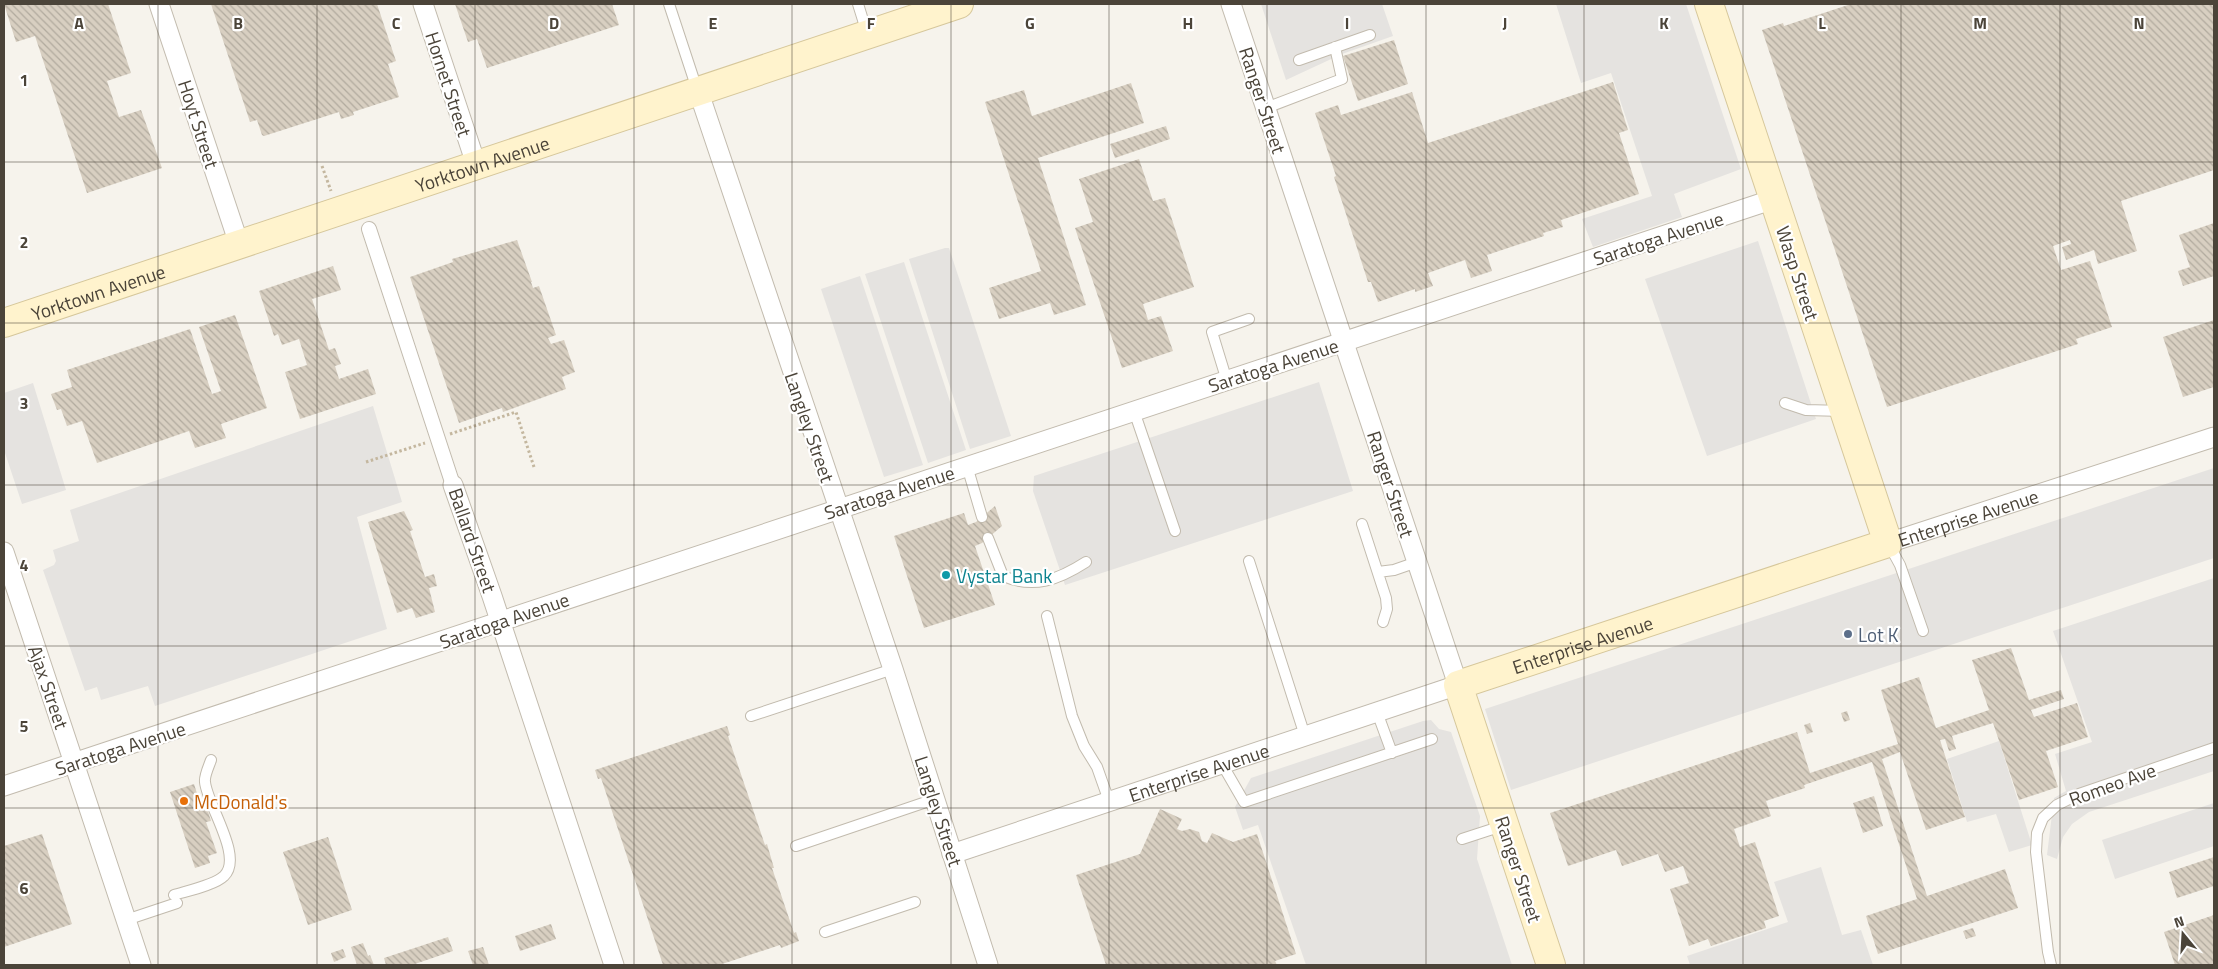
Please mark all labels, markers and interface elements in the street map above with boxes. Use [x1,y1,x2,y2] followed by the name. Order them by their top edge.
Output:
[74,11,84,35] text: A
[233,11,243,35] text: B
[392,11,401,35] text: C
[549,11,559,35] text: D
[709,11,718,35] text: E
[867,11,876,35] text: F
[1025,11,1035,35] text: G
[1183,11,1193,35] text: H
[1345,11,1349,35] text: I
[1503,11,1507,35] text: J
[1659,11,1669,35] text: K
[1818,11,1826,35] text: L
[1973,11,1987,35] text: M
[2133,11,2145,35] text: N
[418,28,480,141] street label: Hornet Street
[1232,43,1294,157] street label: Ranger Street
[20,68,28,92] text: 1
[171,76,227,172] street label: Hoyt Street
[411,127,553,199] street label: Yorktown Avenue
[1589,203,1727,273] street label: Saratoga Avenue
[1769,222,1827,324] street label: Wasp Street
[20,230,28,254] text: 2
[27,256,169,328] street label: Yorktown Avenue
[1204,330,1342,400] street label: Saratoga Avenue
[778,368,842,486] street label: Langley Street
[20,391,28,415] text: 3
[1360,427,1422,541] street label: Ranger Street
[820,457,958,527] street label: Saratoga Avenue
[1894,481,2042,553] street label: Enterprise Avenue
[442,484,505,597] street label: Ballard Street
[20,553,29,577] text: 4
[956,561,1052,590] place label: Vystar Bank
[940,569,952,581] marker: Vystar Bank
[435,584,573,656] street label: Saratoga Avenue
[1508,607,1656,681] street label: Enterprise Avenue
[1858,620,1899,649] place label: Lot K
[1842,628,1854,640] marker: Lot K
[21,641,77,733] street label: Ajax Street
[51,713,189,783] street label: Saratoga Avenue
[20,714,29,738] text: 5
[1125,735,1273,809] street label: Enterprise Avenue
[907,752,971,870] street label: Langley Street
[2064,755,2160,813] street label: Romeo Ave
[194,787,287,816] place label: McDonald's
[178,795,190,807] marker: McDonald's
[1488,812,1550,926] street label: Ranger Street
[20,876,29,900] text: 6
[2158,909,2208,959] north arrow
[2171,910,2187,933] text: N

